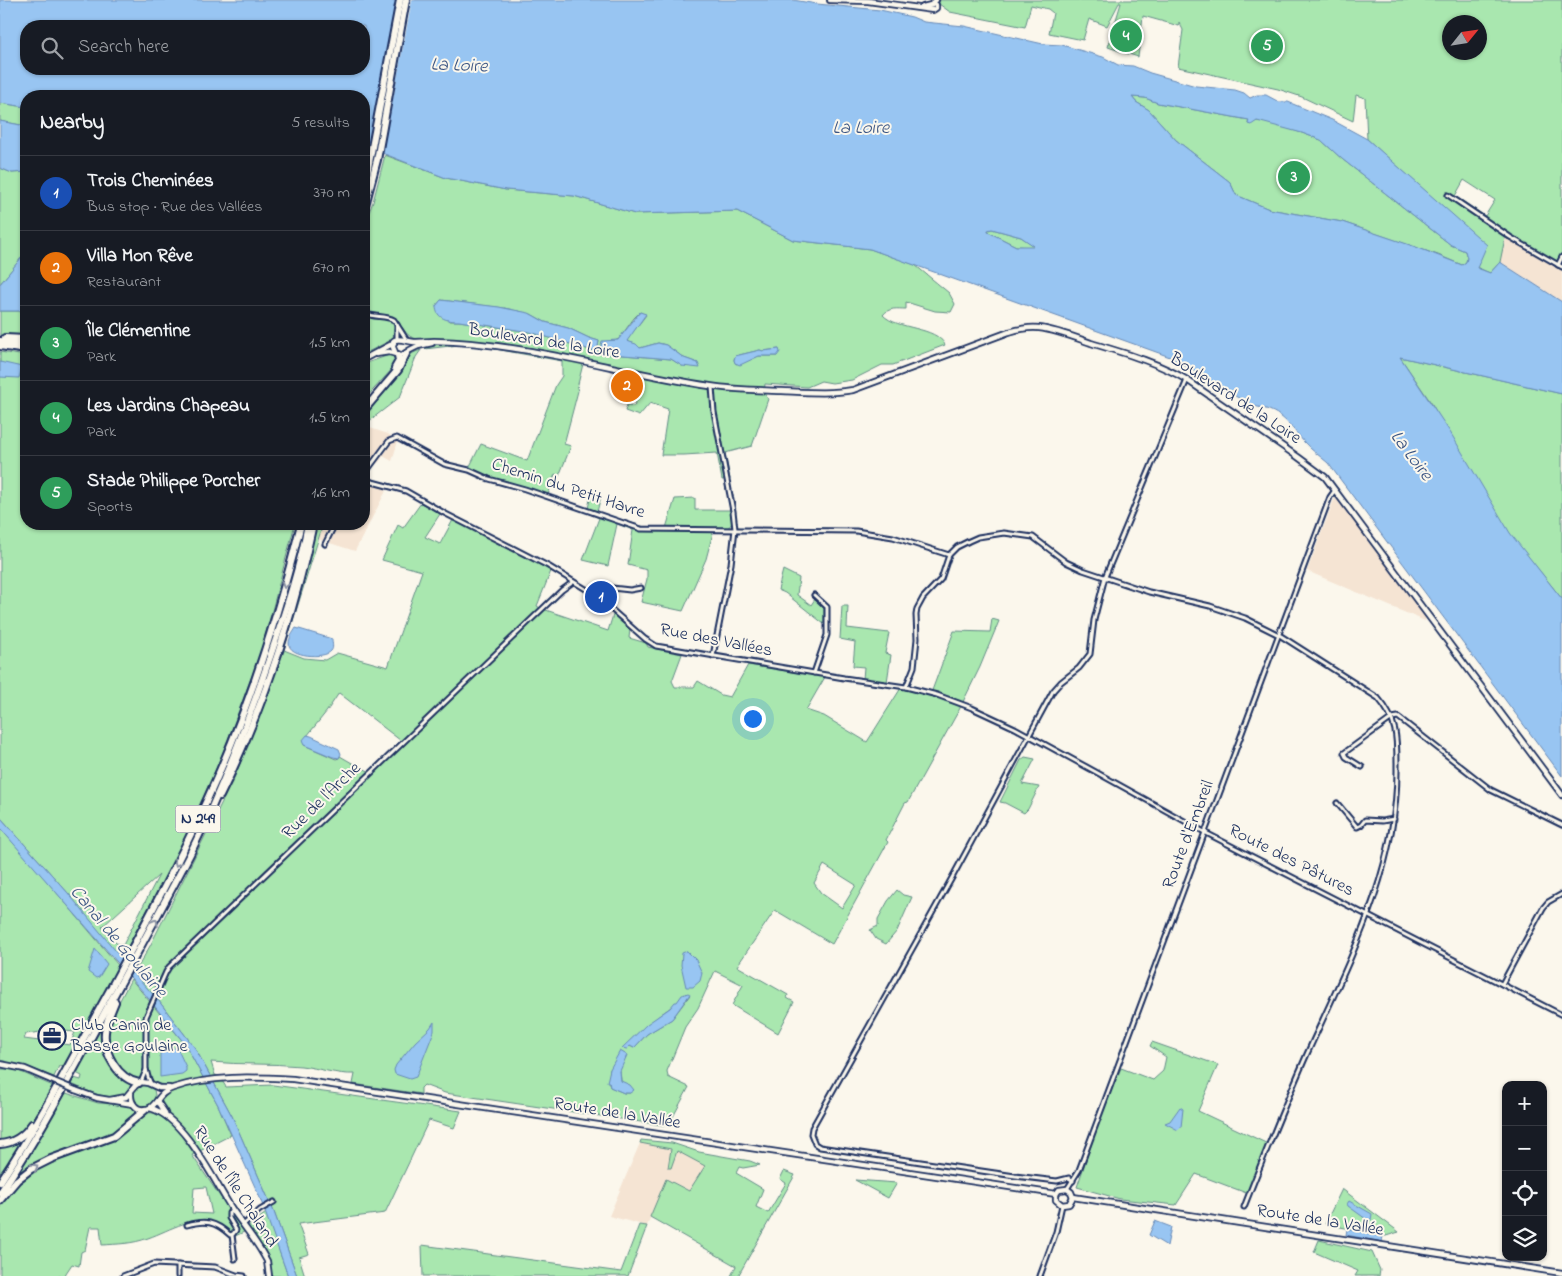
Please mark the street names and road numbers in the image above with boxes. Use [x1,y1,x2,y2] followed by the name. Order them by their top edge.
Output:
[466,317,622,367] street label: Boulevard de la Loire
[1163,346,1307,452] street label: Boulevard de la Loire
[488,452,649,526] street label: Chemin du Petit Havre
[658,617,774,665] street label: Rue des Vallées
[276,756,368,846] street label: Rue de l'Arche
[1156,777,1222,893] street label: Route d'Embreil
[176,806,220,832] road number: N 249
[1224,818,1358,904] street label: Route des Pâtures
[552,1091,683,1137] street label: Route de la Vallée
[186,1121,284,1253] street label: Rue de l'Île Chaland
[1255,1198,1386,1244] street label: Route de la Vallée

